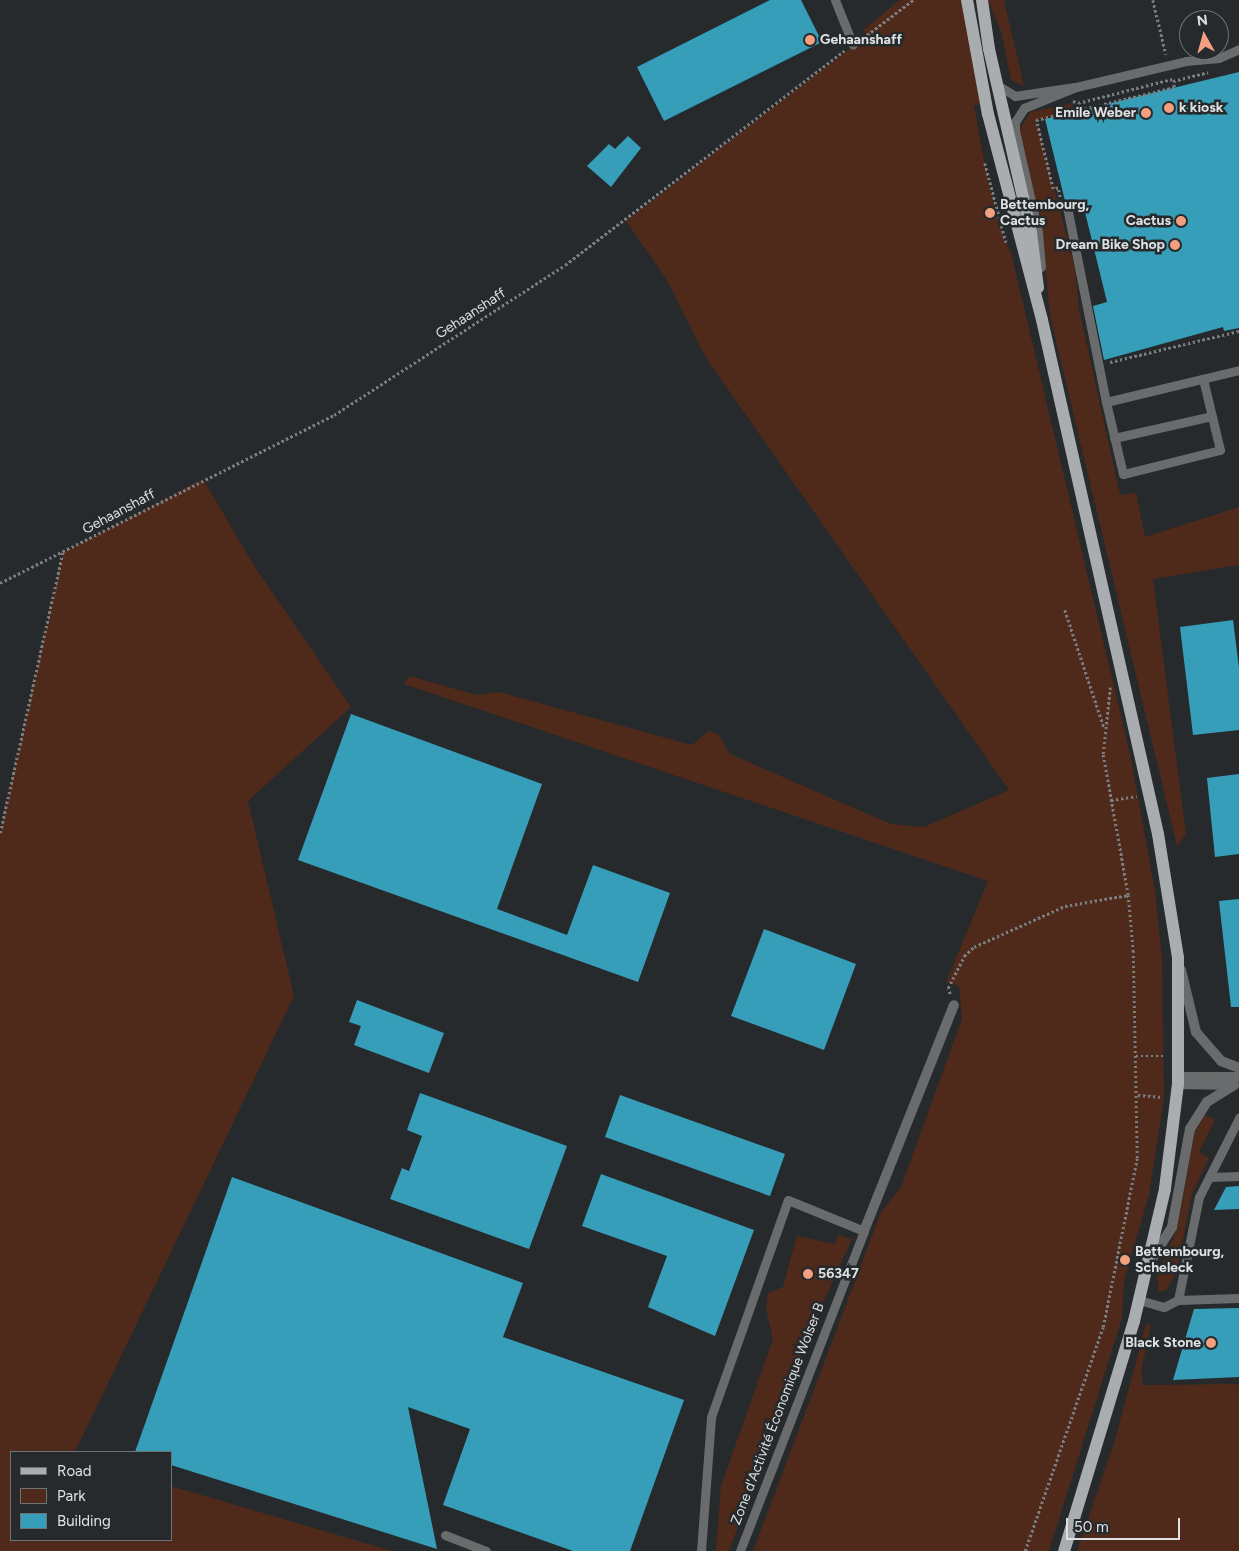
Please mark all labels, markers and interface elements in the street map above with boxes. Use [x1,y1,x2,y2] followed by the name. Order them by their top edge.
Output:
[1179,10,1229,60] north arrow
[1196,12,1209,30] text: N
[820,32,902,48] place label: Gehaanshaff
[804,34,816,46] marker: Gehaanshaff
[1179,100,1223,116] place label: k kiosk
[1163,102,1175,114] marker: k kiosk
[1055,105,1136,121] place label: Emile Weber
[1140,107,1152,119] marker: Emile Weber
[1000,197,1089,230] place label: Bettembourg, Cactus
[984,207,996,219] marker: Bettembourg, Cactus
[1126,213,1171,229] place label: Cactus
[1175,215,1187,227] marker: Cactus
[1056,237,1165,253] place label: Dream Bike Shop
[1169,239,1181,251] marker: Dream Bike Shop
[433,285,509,343] street label: Gehaanshaff
[80,486,158,538] street label: Gehaanshaff
[1135,1244,1224,1276] place label: Bettembourg, Scheleck
[1119,1254,1131,1266] marker: Bettembourg, Scheleck
[818,1266,859,1282] place label: 56347
[802,1268,814,1280] marker: 56347
[728,1301,828,1527] street label: Zone d'Activité Économique Wolser B
[1125,1335,1201,1351] place label: Black Stone
[1205,1337,1217,1349] marker: Black Stone
[10,1451,172,1541] legend
[57,1462,92,1480] text: Road
[57,1487,86,1505] text: Park
[1069,1508,1183,1540] scale bar
[57,1512,111,1530] text: Building
[1074,1518,1109,1536] text: 50 m

